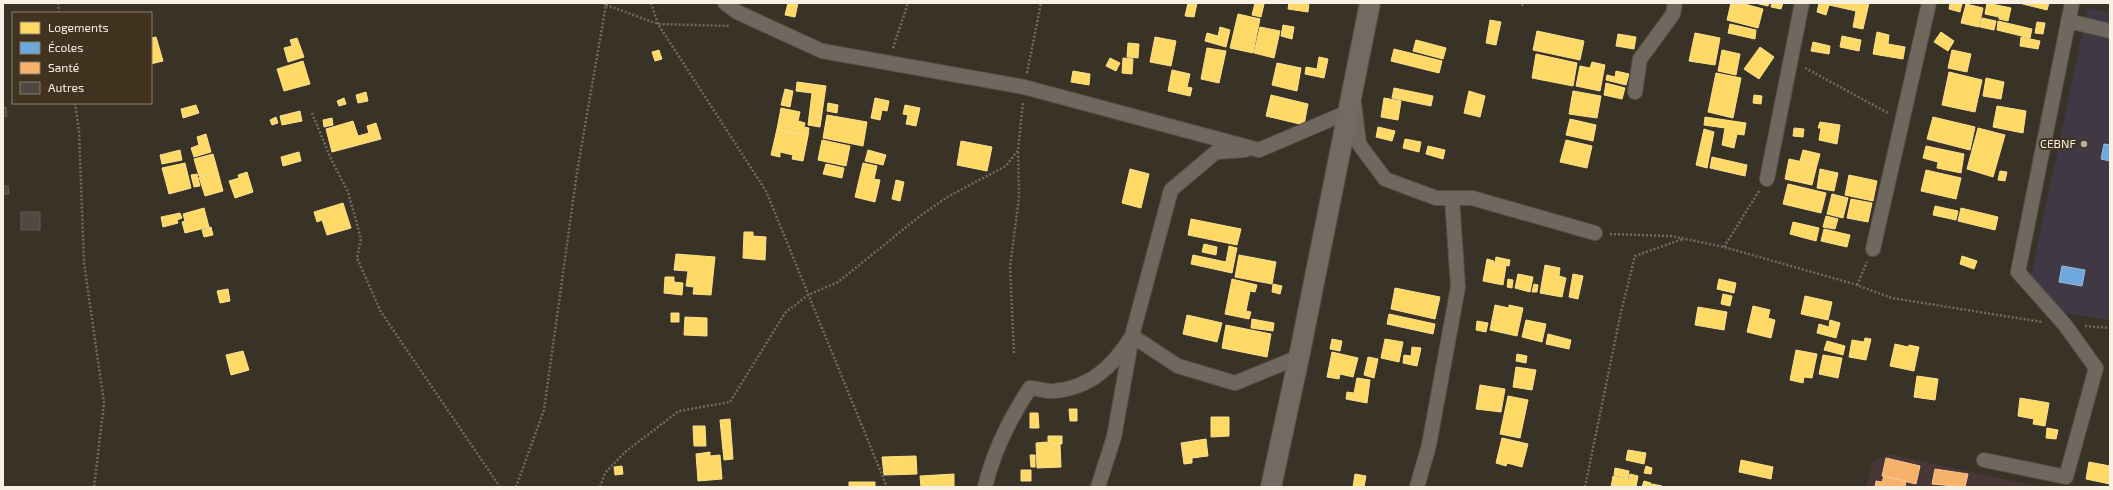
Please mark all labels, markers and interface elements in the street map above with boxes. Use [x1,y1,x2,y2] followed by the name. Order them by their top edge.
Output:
[12,12,152,104] legend
[48,20,109,34] text: Logements
[48,40,83,54] text: Écoles
[48,60,79,74] text: Santé
[48,80,84,94] text: Autres
[2040,136,2077,150] place label: CEBNF
[2079,139,2089,149] marker: CEBNF

